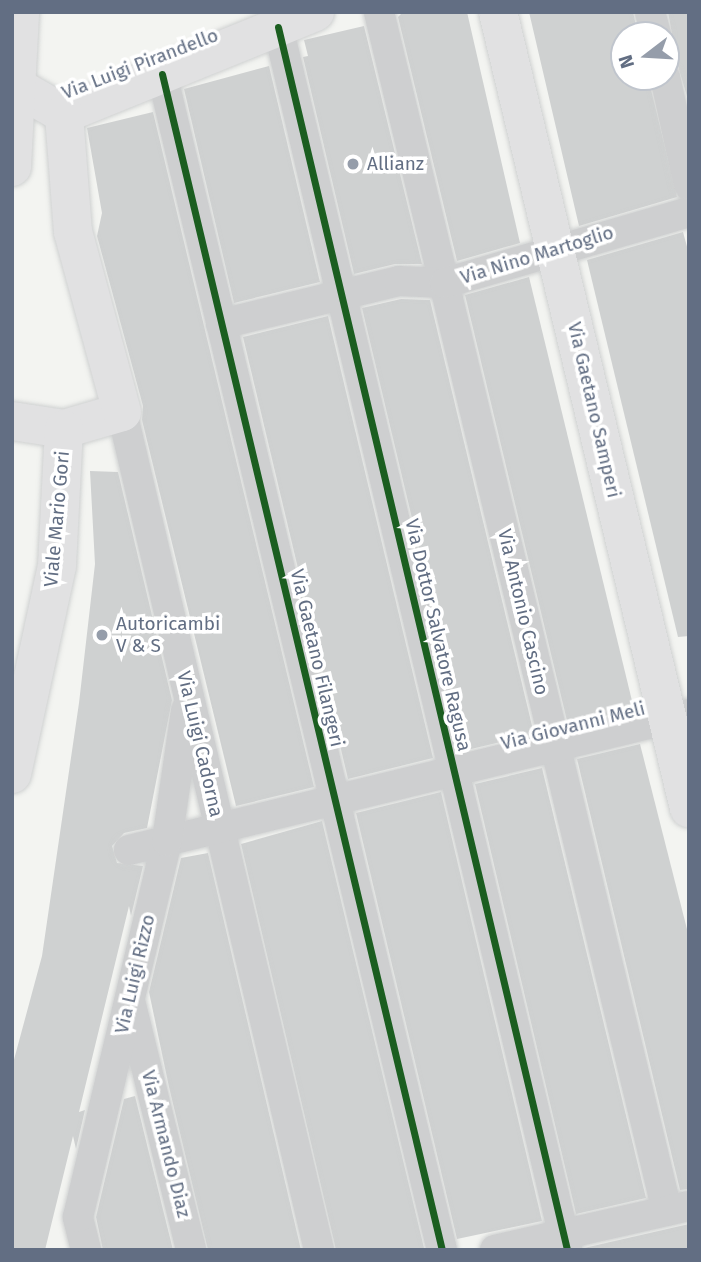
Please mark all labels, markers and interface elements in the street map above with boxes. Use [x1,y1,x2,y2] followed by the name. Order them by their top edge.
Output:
[610,21,680,91] north arrow
[59,24,221,104] street label: Via Luigi Pirandello
[614,52,639,71] text: N
[367,153,424,175] place label: Allianz
[345,156,361,172] marker: Allianz
[458,221,616,289] street label: Via Nino Martoglio
[563,320,625,500] street label: Via Gaetano Samperi
[40,450,74,588] street label: Viale Mario Gori
[400,517,476,753] street label: Via Dottor Salvatore Ragusa
[493,527,553,697] street label: Via Antonio Cascino
[285,567,349,749] street label: Via Gaetano Filangeri
[116,613,220,657] place label: Autoricambi V & S
[94,627,110,643] marker: Autoricambi V & S
[172,669,228,819] street label: Via Luigi Cadorna
[499,697,647,755] street label: Via Giovanni Meli
[110,912,160,1036] street label: Via Luigi Rizzo
[137,1068,195,1220] street label: Via Armando Diaz

